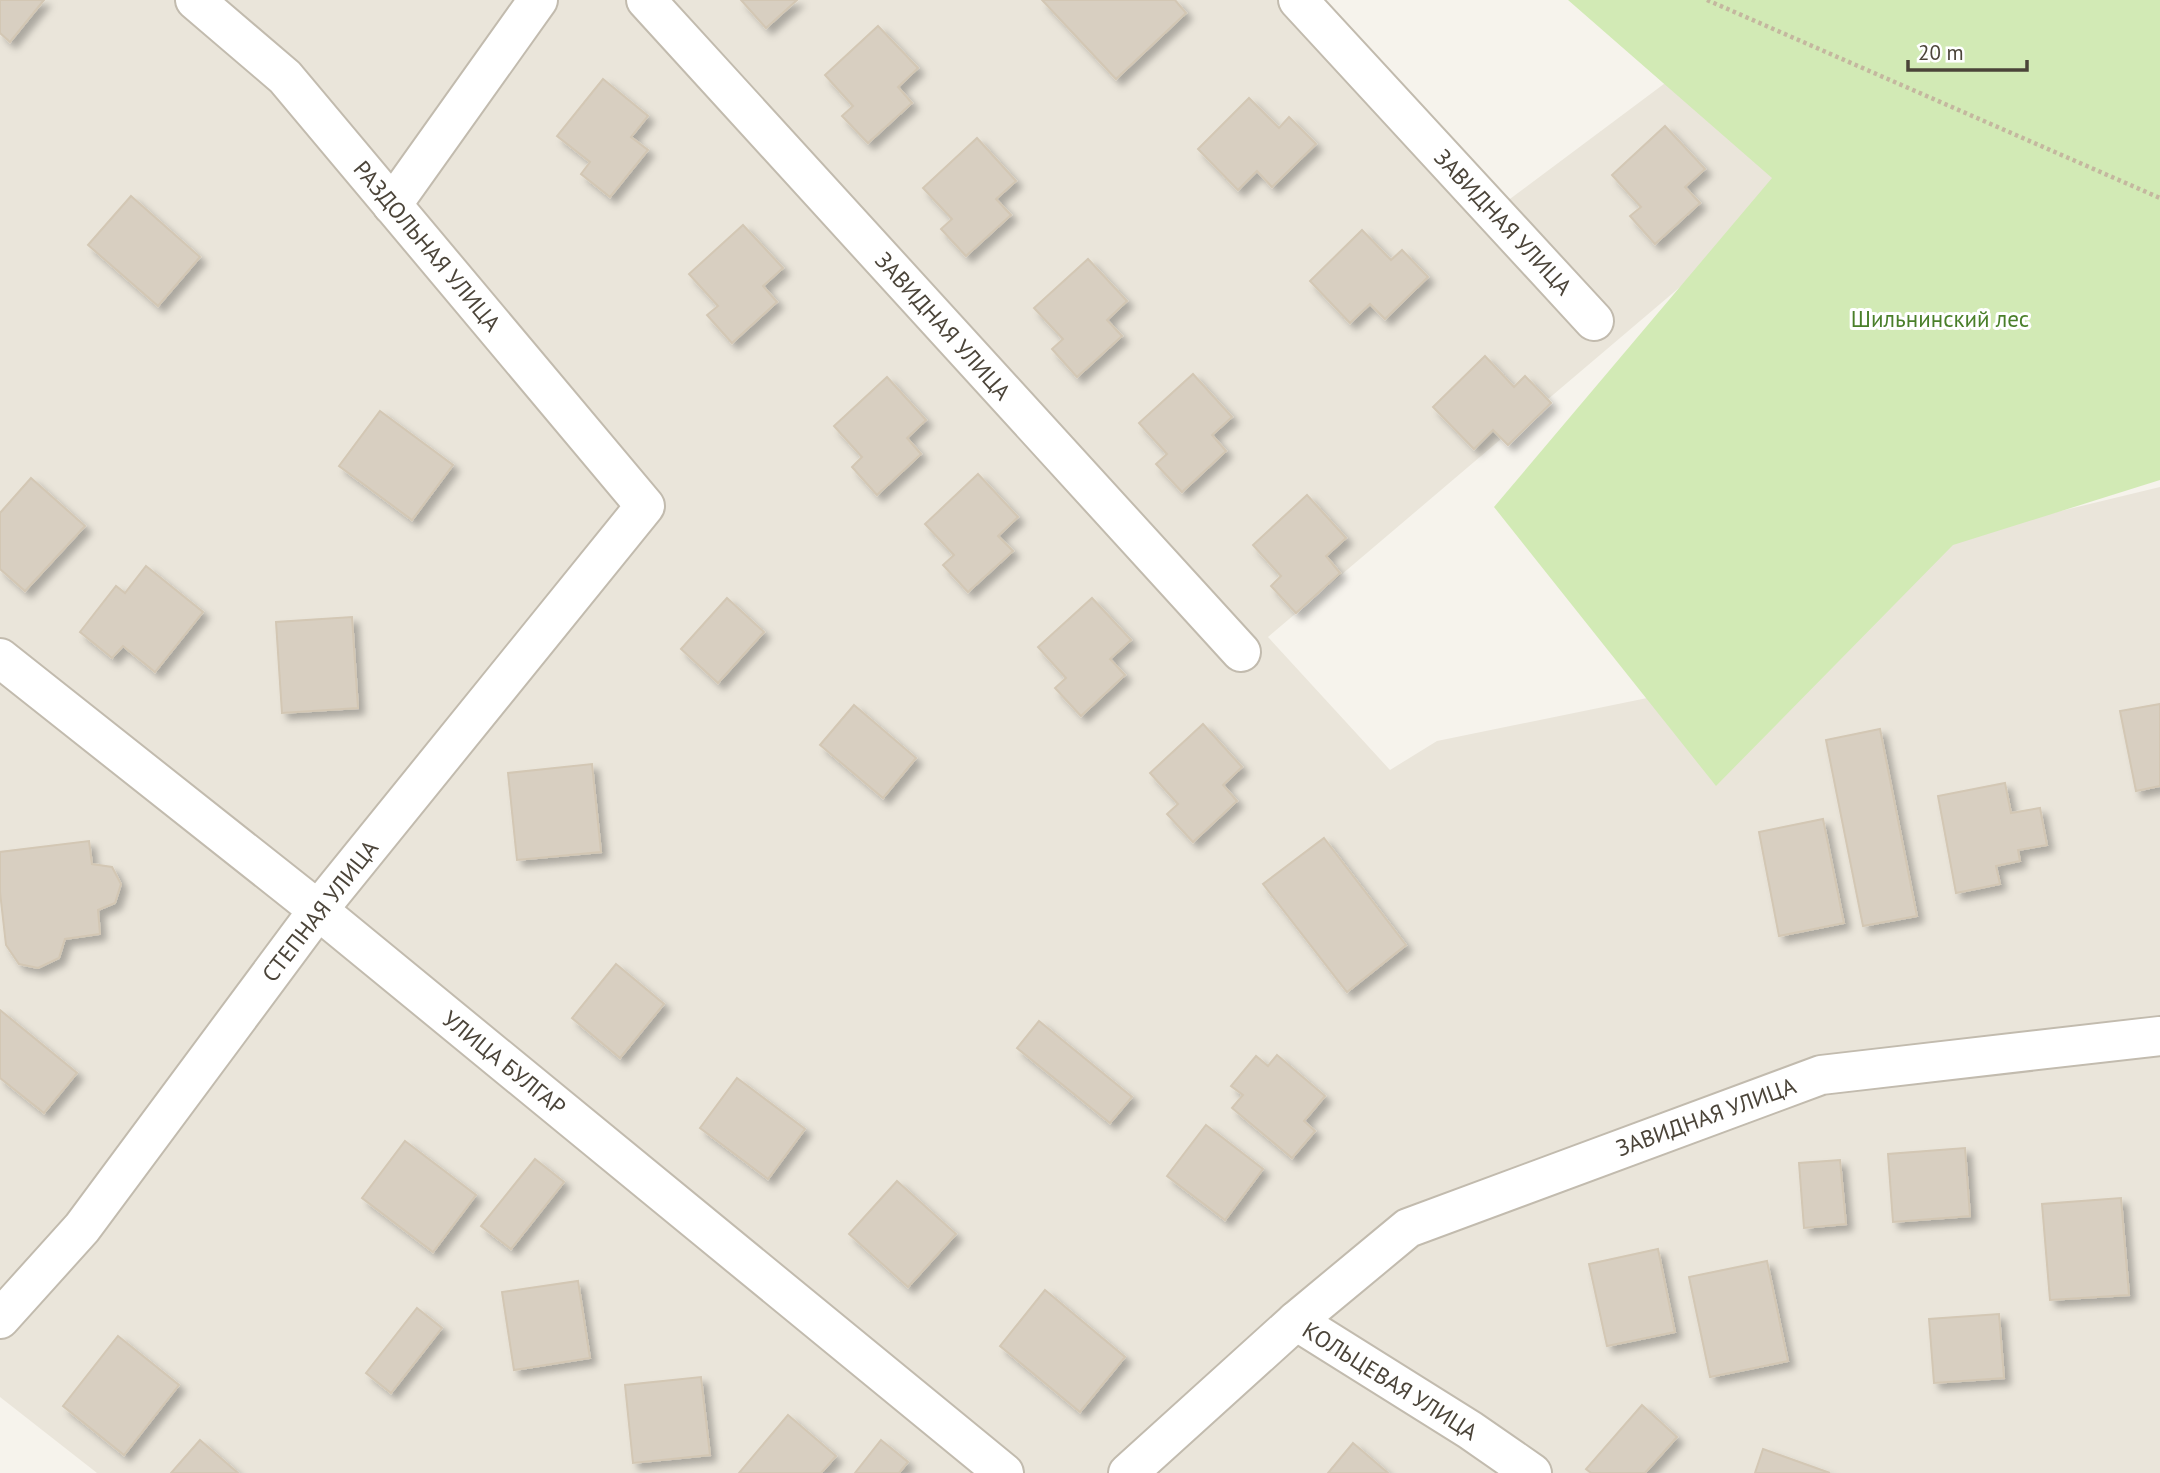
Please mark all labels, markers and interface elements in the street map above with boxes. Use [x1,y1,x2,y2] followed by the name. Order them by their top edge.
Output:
[1908,28,2027,72] scale bar
[1918,39,1964,66] text: 20 m
[1428,143,1579,301] street label: ЗАВИДНАЯ УЛИЦА
[348,155,507,337] street label: РАЗДОЛЬНАЯ УЛИЦА
[869,246,1018,406] street label: ЗАВИДНАЯ УЛИЦА
[1851,304,2029,333] park label: Шильнинский лес
[255,834,384,987] street label: СТЕПНАЯ УЛИЦА
[437,1004,572,1121] street label: УЛИЦА БУЛГАР
[1612,1070,1800,1163] street label: ЗАВИДНАЯ УЛИЦА
[1297,1315,1484,1446] street label: КОЛЬЦЕВАЯ УЛИЦА

